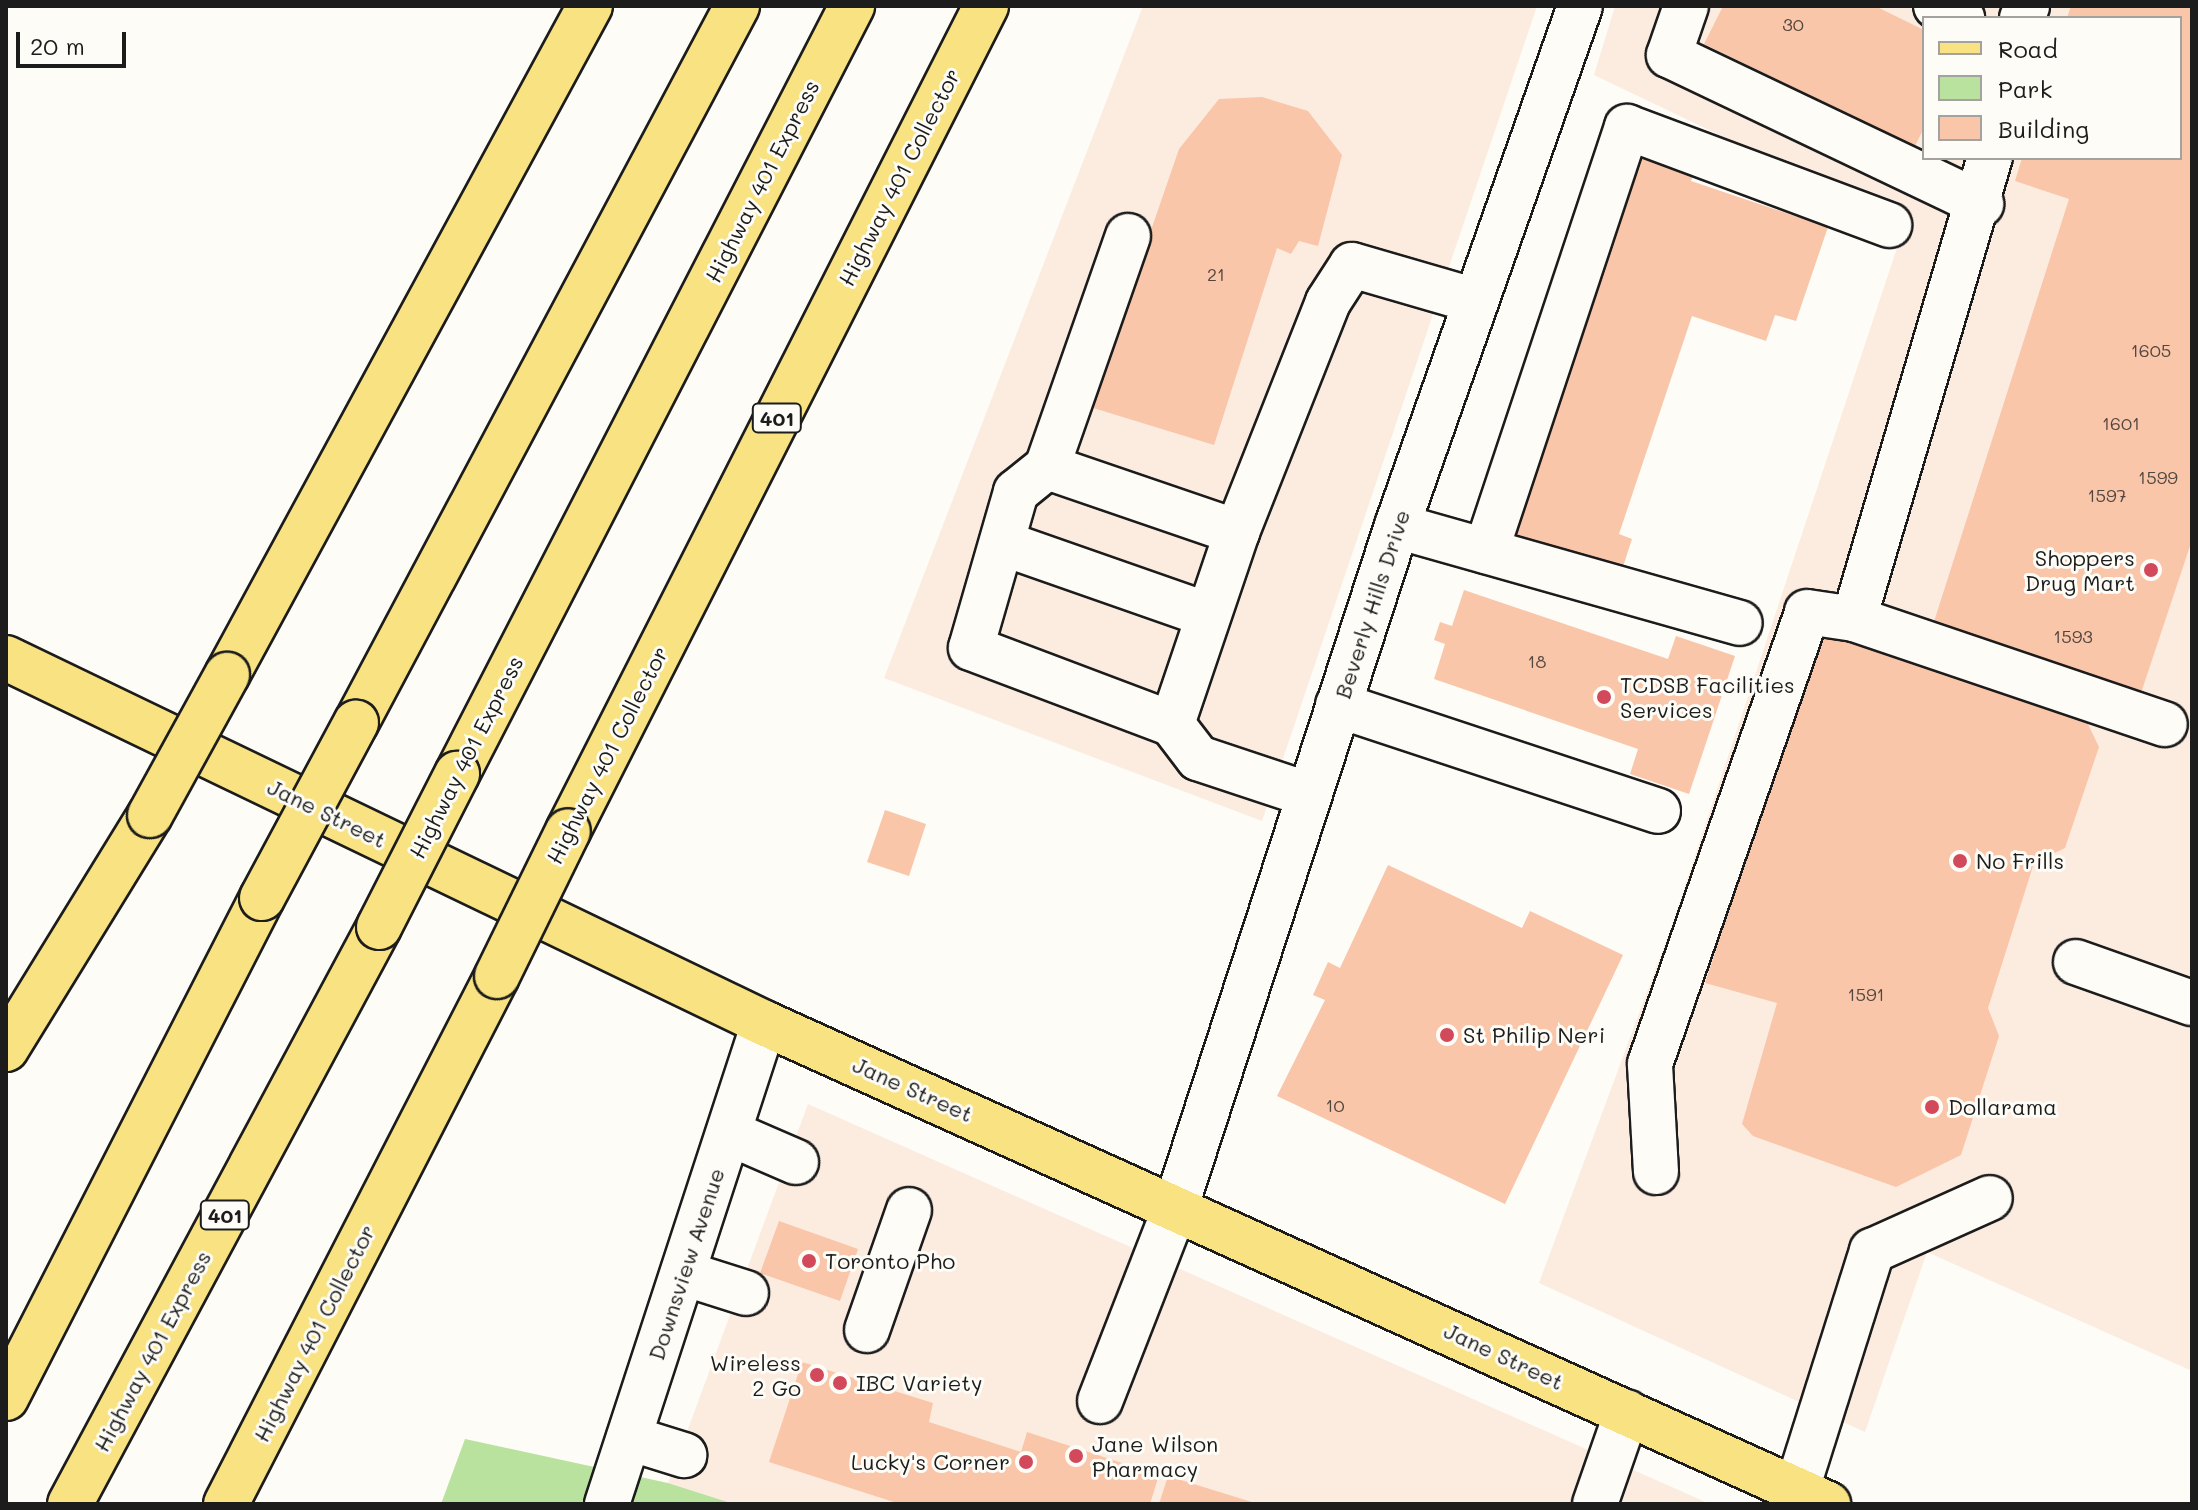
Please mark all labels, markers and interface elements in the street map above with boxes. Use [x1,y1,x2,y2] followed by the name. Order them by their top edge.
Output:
[1782,13,1804,35] house number: 30
[20,16,130,66] scale bar
[1922,16,2182,160] legend
[30,30,85,61] text: 20 m
[1998,33,2058,64] text: Road
[833,64,965,290] street label: Highway 401 Collector
[1998,73,2052,104] text: Park
[699,75,825,287] street label: Highway 401 Express
[1998,113,2089,144] text: Building
[1207,263,1225,285] house number: 21
[2131,339,2171,361] house number: 1605
[751,402,803,434] road number: 401
[2102,412,2140,434] house number: 1601
[2138,466,2178,488] house number: 1599
[2087,484,2127,506] house number: 1597
[1329,506,1415,702] street label: Beverly Hills Drive
[2025,544,2135,596] place label: Shoppers Drug Mart
[2142,561,2160,579] marker: Shoppers Drug Mart
[2053,625,2093,647] house number: 1593
[541,642,673,868] street label: Highway 401 Collector
[1528,650,1546,672] house number: 18
[403,651,529,863] street label: Highway 401 Express
[1620,671,1795,722] place label: TCDSB Facilities Services
[1595,688,1613,706] marker: TCDSB Facilities Services
[263,773,391,853] street label: Jane Street
[1976,848,2064,874] place label: No Frills
[1951,852,1969,870] marker: No Frills
[1847,983,1885,1005] house number: 1591
[1463,1022,1605,1048] place label: St Philip Neri
[1438,1026,1456,1044] marker: St Philip Neri
[849,1051,977,1127] street label: Jane Street
[1325,1094,1345,1116] house number: 10
[1948,1094,2057,1120] place label: Dollarama
[1923,1098,1941,1116] marker: Dollarama
[642,1165,730,1363] street label: Downsview Avenue
[199,1199,251,1231] road number: 401
[248,1220,380,1446] street label: Highway 401 Collector
[88,1246,216,1456] street label: Highway 401 Express
[825,1248,955,1274] place label: Toronto Pho
[800,1252,818,1270] marker: Toronto Pho
[1440,1317,1568,1395] street label: Jane Street
[710,1349,801,1400] place label: Wireless 2 Go
[808,1366,826,1384] marker: Wireless 2 Go
[856,1370,982,1396] place label: IBC Variety
[831,1374,849,1392] marker: IBC Variety
[1092,1430,1218,1482] place label: Jane Wilson Pharmacy
[1067,1447,1085,1465] marker: Jane Wilson Pharmacy
[851,1449,1010,1475] place label: Lucky's Corner
[1017,1453,1035,1471] marker: Lucky's Corner

